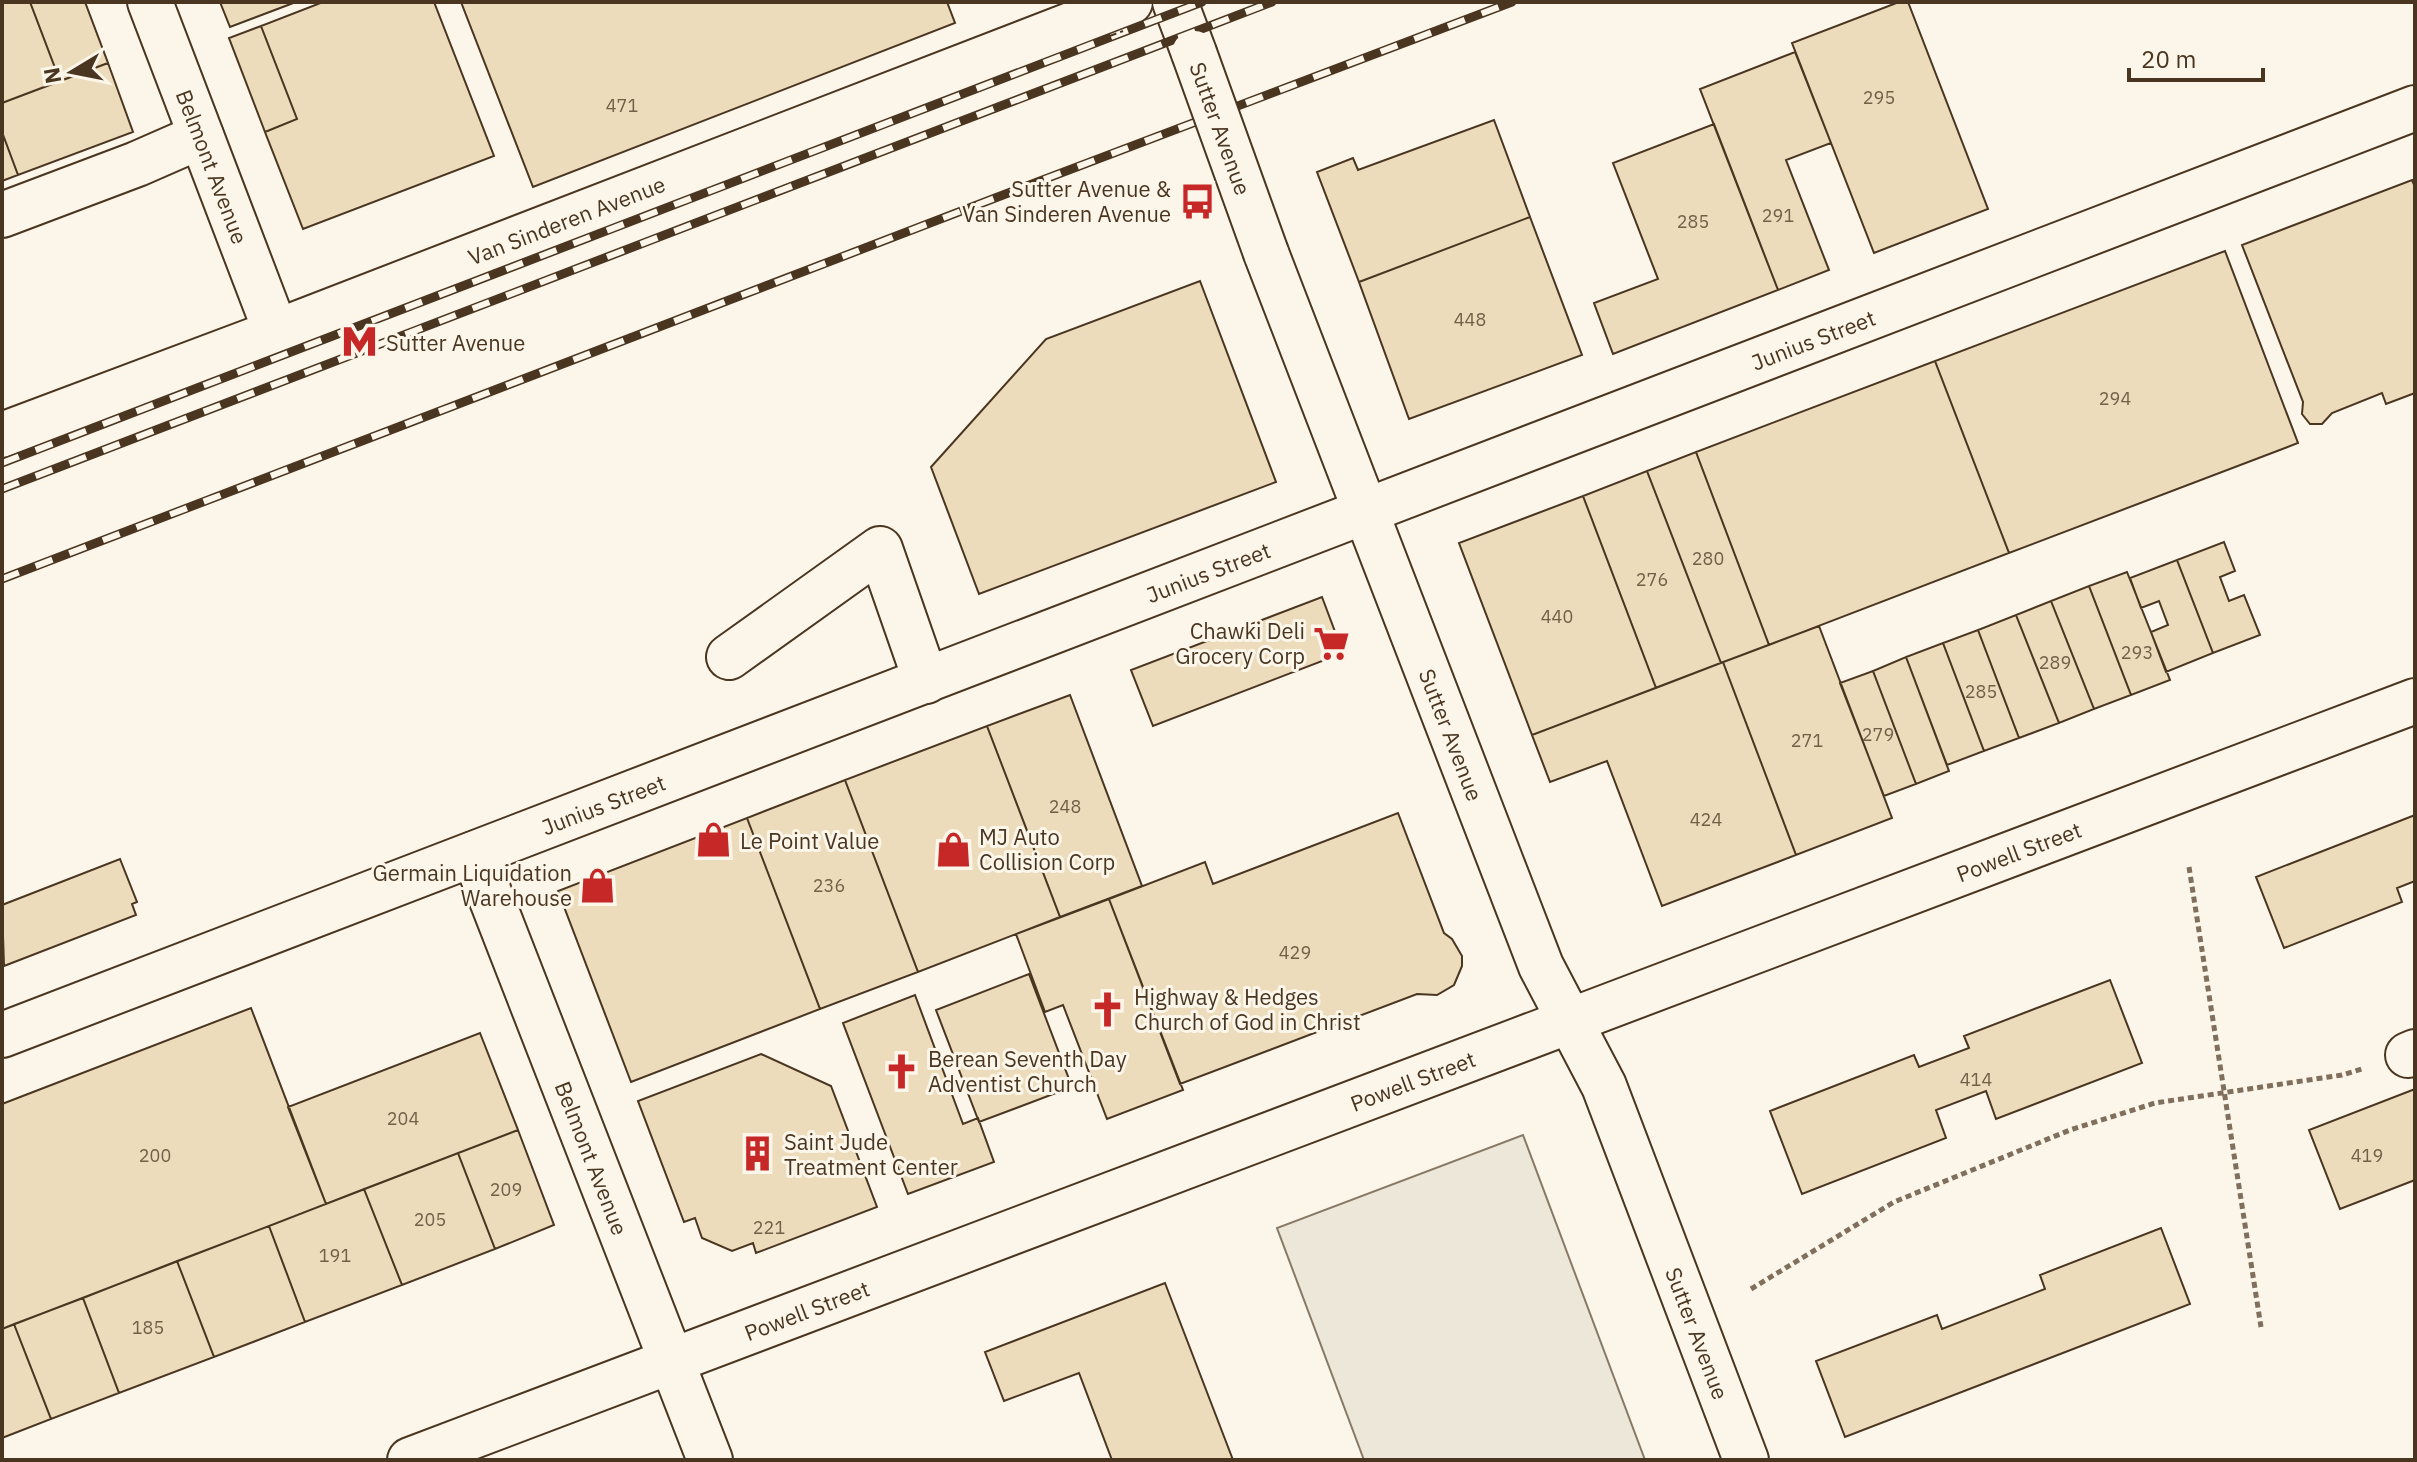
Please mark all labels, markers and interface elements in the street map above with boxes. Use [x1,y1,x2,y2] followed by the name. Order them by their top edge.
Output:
[32,32,112,112] north arrow
[2129,32,2263,82] scale bar
[2141,43,2196,75] text: 20 m
[1184,58,1258,199] street label: Sutter Avenue
[36,65,67,86] text: N
[170,85,255,248] street label: Belmont Avenue
[1863,86,1895,109] house number: 295
[606,94,638,117] house number: 471
[464,169,669,271] street label: Van Sinderen Avenue
[962,174,1171,228] place label: Sutter Avenue & Van Sinderen Avenue
[1178,182,1216,220] bus stop icon: Sutter Avenue & Van Sinderen Avenue
[1762,204,1794,227] house number: 291
[1677,210,1709,233] house number: 285
[1747,302,1879,376] street label: Junius Street
[1454,308,1486,331] house number: 448
[341,323,379,361] metro station icon: Sutter Avenue
[386,328,525,357] place label: Sutter Avenue
[2099,387,2131,410] house number: 294
[1142,535,1274,609] street label: Junius Street
[1692,547,1724,570] house number: 280
[1636,568,1668,591] house number: 276
[1541,605,1573,628] house number: 440
[1175,616,1305,670] place label: Chawki Deli Grocery Corp
[1312,624,1350,662] supermarket icon: Chawki Deli Grocery Corp
[2121,641,2153,664] house number: 293
[2039,651,2071,674] house number: 289
[1413,664,1490,805] street label: Sutter Avenue
[1965,680,1997,703] house number: 285
[1862,723,1894,746] house number: 279
[1791,729,1823,752] house number: 271
[537,767,669,841] street label: Junius Street
[1049,795,1081,818] house number: 248
[1690,808,1722,831] house number: 424
[1952,814,2085,888] street label: Powell Street
[695,821,733,859] shop icon: Le Point Value
[979,822,1115,876] place label: MJ Auto Collision Corp
[740,826,879,855] place label: Le Point Value
[934,830,972,868] shop icon: MJ Auto Collision Corp
[373,858,572,912] place label: Germain Liquidation Warehouse
[579,866,617,904] shop icon: Germain Liquidation Warehouse
[813,874,845,897] house number: 236
[1279,941,1311,964] house number: 429
[1134,982,1361,1036] place label: Highway & Hedges Church of God in Christ
[1089,990,1127,1028] church icon: Highway & Hedges Church of God in Christ
[928,1044,1127,1098] place label: Berean Seventh Day Adventist Church
[1346,1044,1479,1117] street label: Powell Street
[883,1052,921,1090] church icon: Berean Seventh Day Adventist Church
[1960,1068,1992,1091] house number: 414
[549,1077,635,1239] street label: Belmont Avenue
[387,1107,419,1130] house number: 204
[784,1127,958,1181] place label: Saint Jude Treatment Center
[739,1135,777,1173] building icon: Saint Jude Treatment Center
[139,1144,171,1167] house number: 200
[2351,1144,2383,1167] house number: 419
[490,1178,522,1201] house number: 209
[414,1208,446,1231] house number: 205
[753,1216,785,1239] house number: 221
[319,1244,351,1267] house number: 191
[1660,1263,1736,1403] street label: Sutter Avenue
[740,1273,873,1347] street label: Powell Street
[132,1316,164,1339] house number: 185

